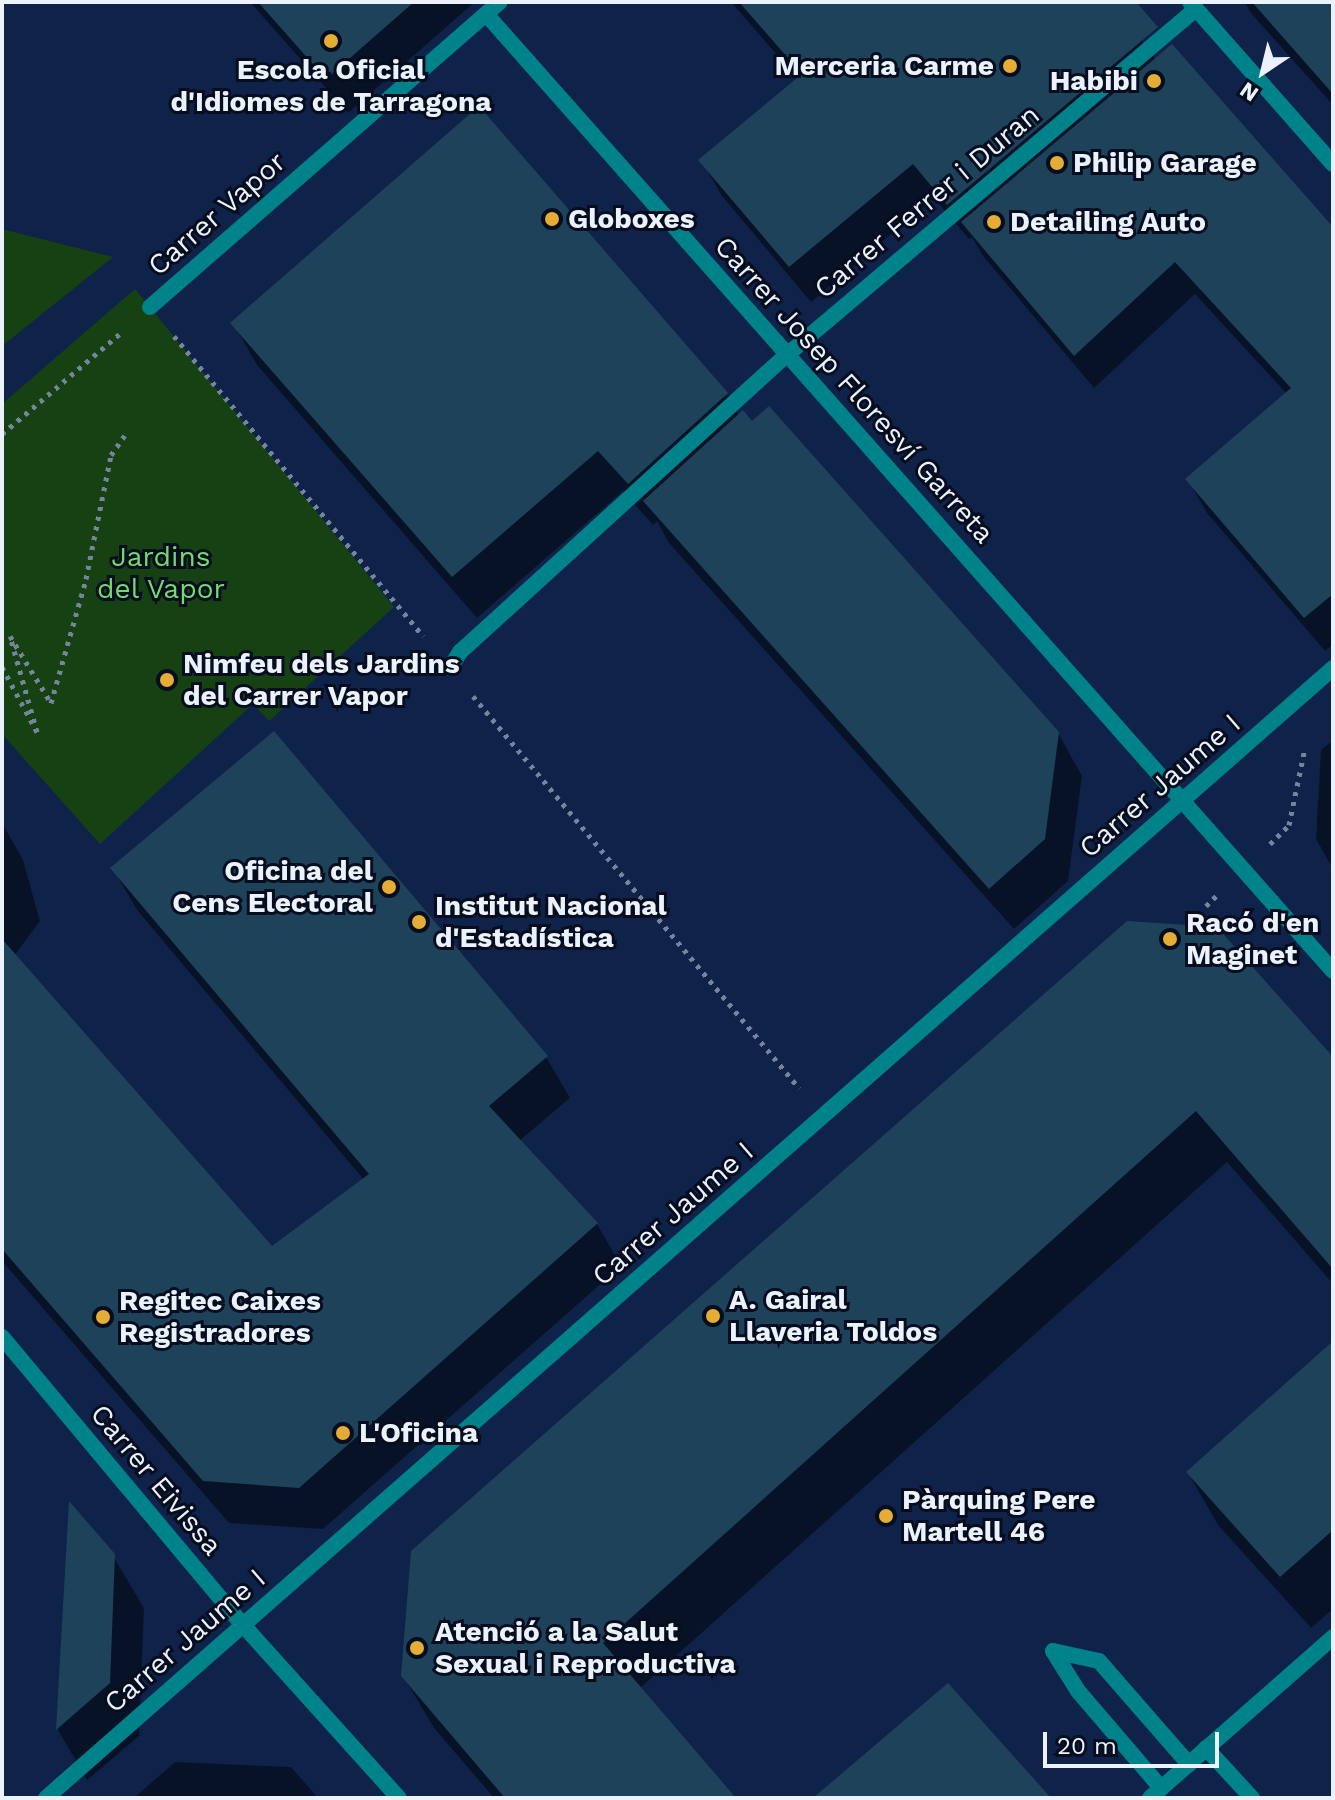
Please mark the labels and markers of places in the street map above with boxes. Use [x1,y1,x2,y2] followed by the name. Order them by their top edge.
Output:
[322,32,340,50] marker: Escola Oficial d'Idiomes de Tarragona
[774,49,994,83] place label: Merceria Carme
[170,53,492,119] place label: Escola Oficial d'Idiomes de Tarragona
[1001,57,1019,75] marker: Merceria Carme
[1050,64,1138,98] place label: Habibi
[1145,72,1163,90] marker: Habibi
[1073,146,1257,180] place label: Philip Garage
[1048,154,1066,172] marker: Philip Garage
[568,202,695,236] place label: Globoxes
[1010,205,1207,239] place label: Detailing Auto
[543,210,561,228] marker: Globoxes
[985,213,1003,231] marker: Detailing Auto
[183,647,460,713] place label: Nimfeu dels Jardins del Carrer Vapor
[158,671,176,689] marker: Nimfeu dels Jardins del Carrer Vapor
[172,854,373,920] place label: Oficina del Cens Electoral
[380,878,398,896] marker: Oficina del Cens Electoral
[435,889,667,955] place label: Institut Nacional d'Estadística
[1186,906,1319,972] place label: Racó d'en Maginet
[410,913,428,931] marker: Institut Nacional d'Estadística
[1161,930,1179,948] marker: Racó d'en Maginet
[729,1283,938,1349] place label: A. Gairal Llaveria Toldos
[119,1284,321,1350] place label: Regitec Caixes Registradores
[704,1307,722,1325] marker: A. Gairal Llaveria Toldos
[94,1308,112,1326] marker: Regitec Caixes Registradores
[359,1416,478,1450] place label: L'Oficina
[334,1424,352,1442] marker: L'Oficina
[902,1483,1095,1549] place label: Pàrquing Pere Martell 46
[877,1507,895,1525] marker: Pàrquing Pere Martell 46
[435,1615,736,1681] place label: Atenció a la Salut Sexual i Reproductiva
[406,1637,428,1659] marker: Atenció a la Salut Sexual i Reproductiva

